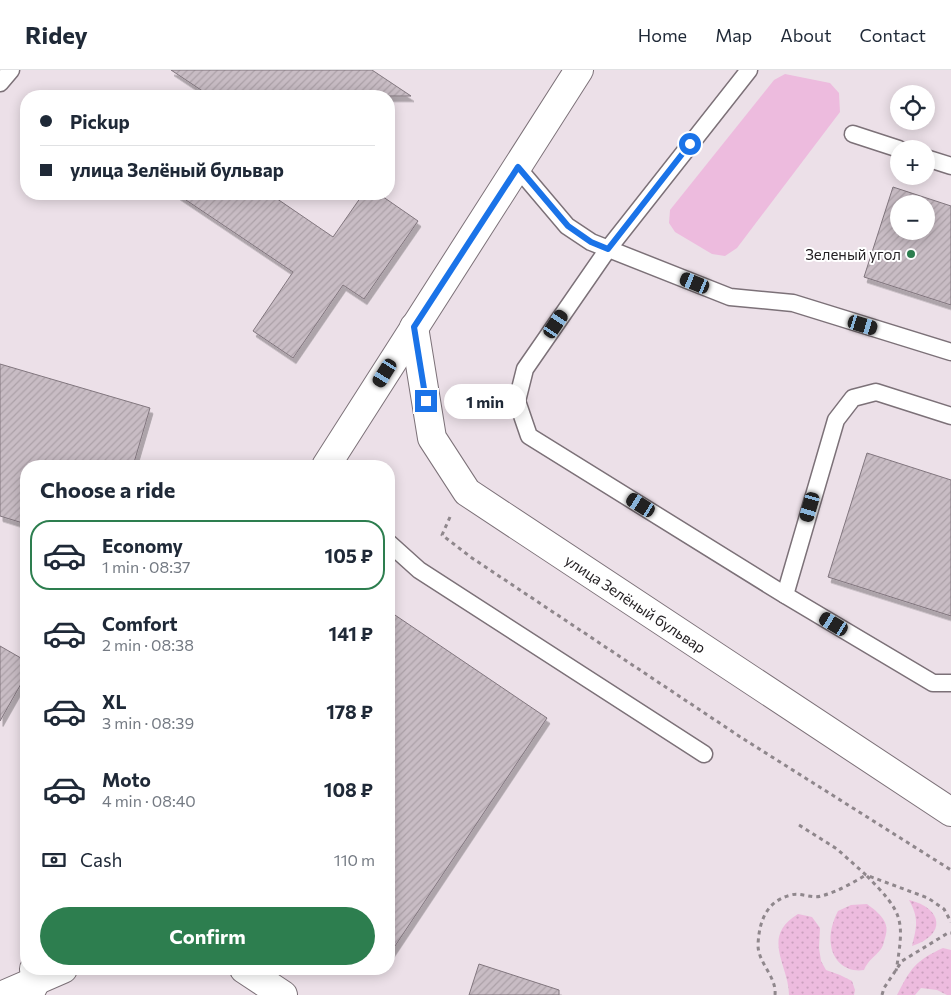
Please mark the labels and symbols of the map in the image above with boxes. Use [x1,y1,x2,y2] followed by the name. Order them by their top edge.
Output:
[679,133,701,155] route start
[805,245,901,263] place label: Зеленый угол
[905,248,917,260] marker: Зеленый угол
[678,270,711,296] car
[541,307,570,341] car
[846,313,879,337] car
[370,356,399,390] car
[444,384,526,418] callout: 1 min
[415,390,437,412] route end
[624,491,657,519] car
[798,491,821,523] car
[562,551,709,657] street label: улица Зелёный бульвар
[817,610,850,638] car

